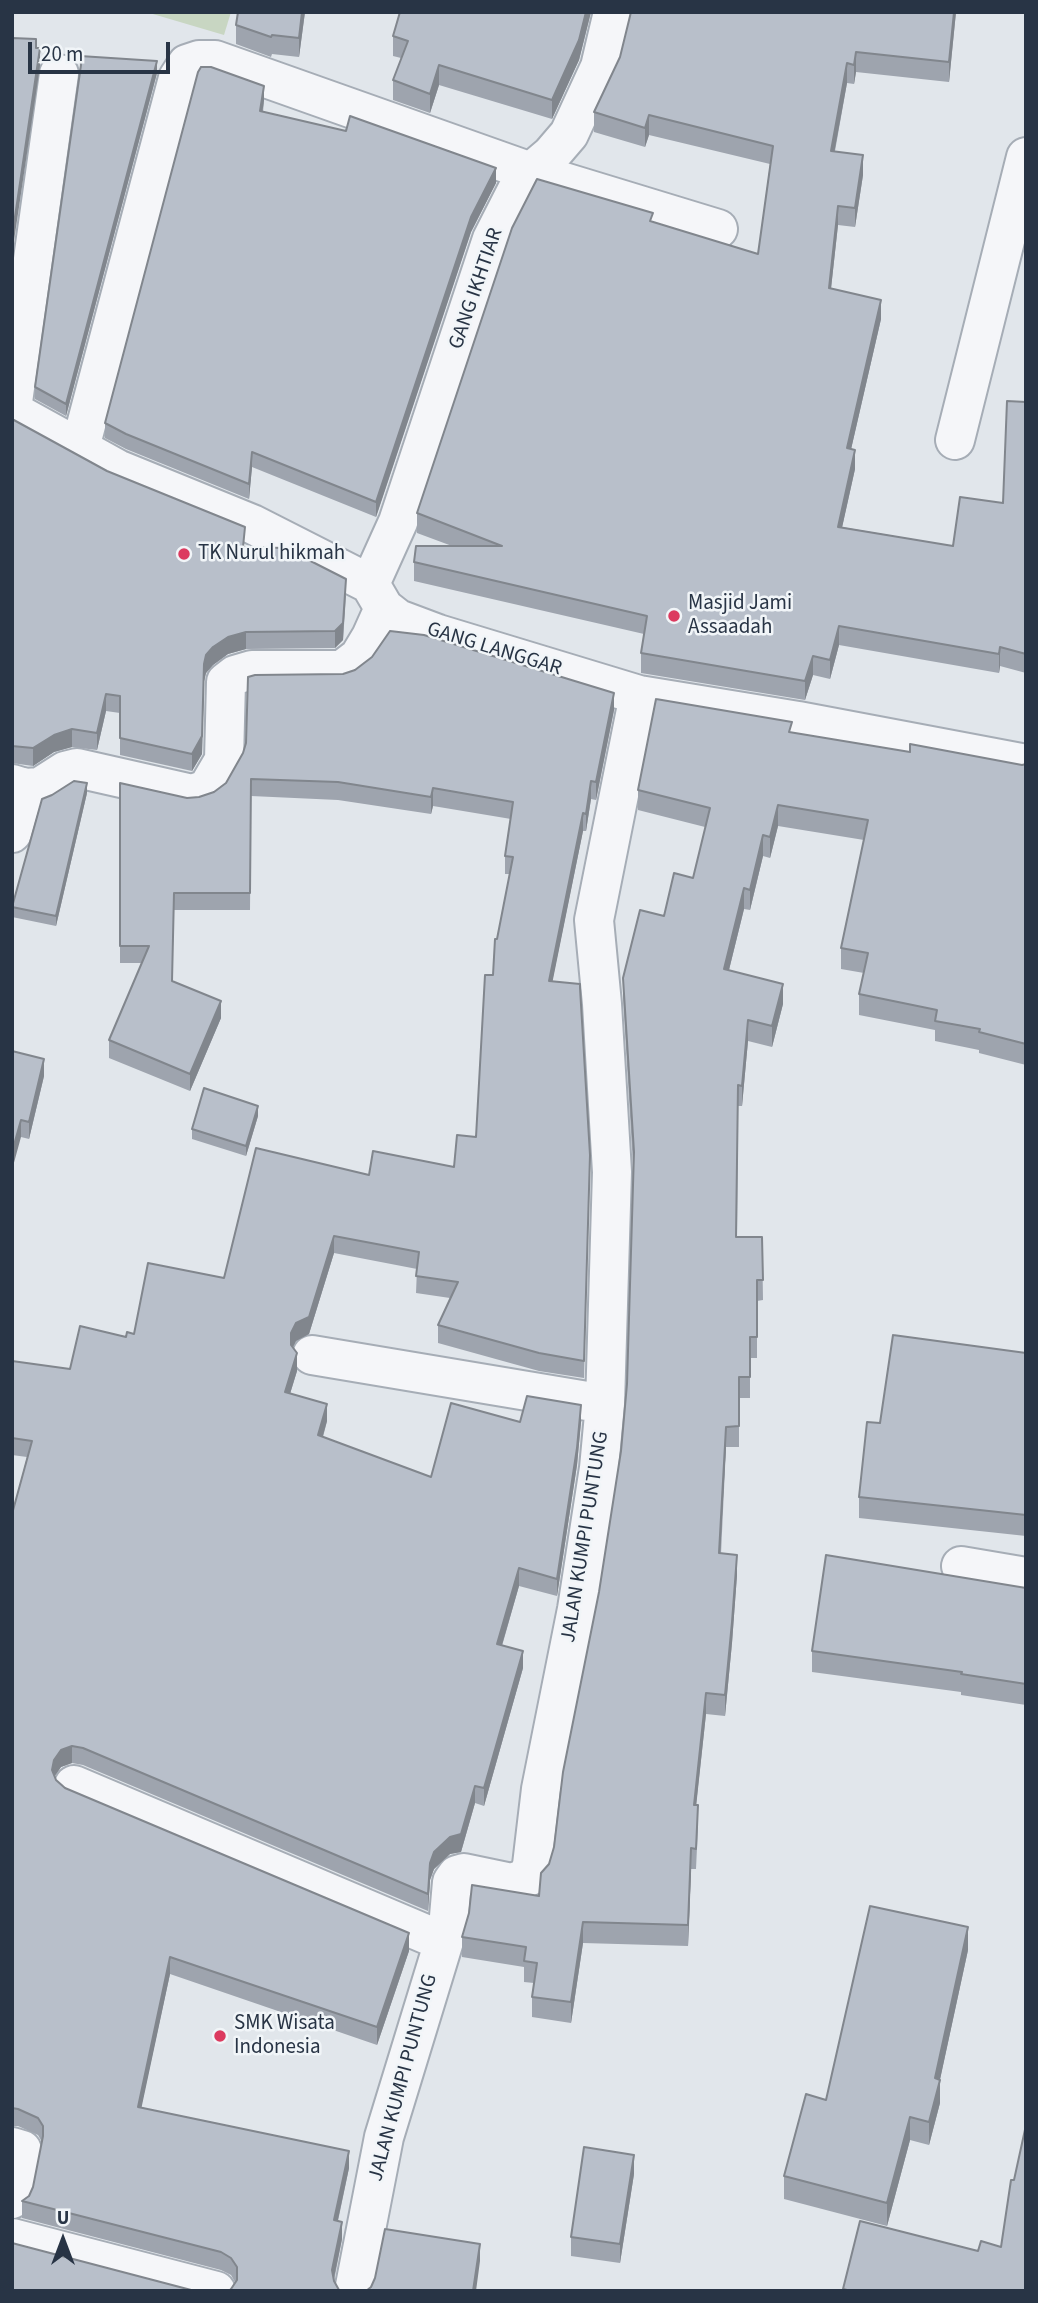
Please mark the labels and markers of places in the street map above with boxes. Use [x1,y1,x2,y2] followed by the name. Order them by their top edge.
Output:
[198,541,345,567] place label: TK Nurul hikmah
[176,546,192,562] marker: TK Nurul hikmah
[688,591,792,641] place label: Masjid Jami Assaadah
[666,608,682,624] marker: Masjid Jami Assaadah
[234,2011,335,2061] place label: SMK Wisata Indonesia
[212,2028,228,2044] marker: SMK Wisata Indonesia

